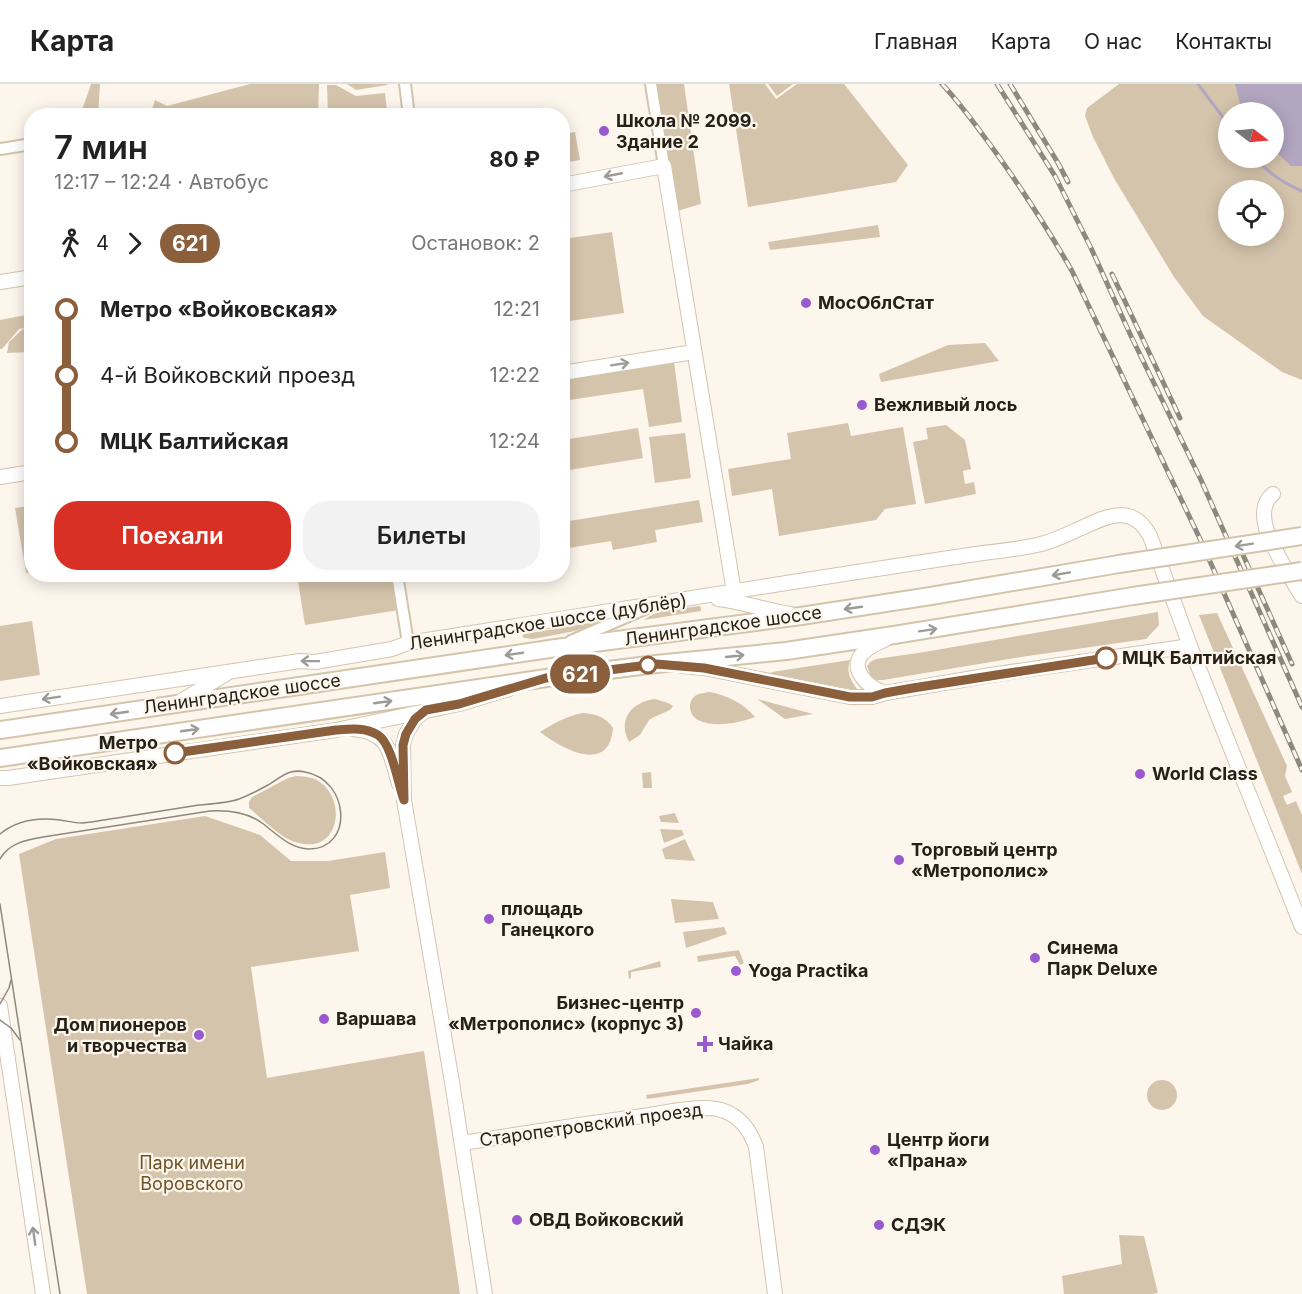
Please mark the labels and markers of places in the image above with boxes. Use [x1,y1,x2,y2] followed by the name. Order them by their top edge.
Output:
[616,110,757,152] place label: Школа № 2099. Здание 2
[597,124,611,138] marker: Школа № 2099. Здание 2
[818,292,934,313] place label: МосОблСтат
[799,296,813,310] marker: МосОблСтат
[874,394,1017,415] place label: Вежливый лось
[855,398,869,412] marker: Вежливый лось
[1095,647,1117,669] marker: МЦК Балтийская
[1122,647,1276,668] place label: МЦК Балтийская
[639,656,657,674] unlabelled marker
[27,732,158,774] place label: Метро «Войковская»
[164,742,186,764] marker: Метро «Войковская»
[1152,763,1258,784] place label: World Class
[1133,767,1147,781] marker: World Class
[911,839,1058,881] place label: Торговый центр «Метрополис»
[892,853,906,867] marker: Торговый центр «Метрополис»
[501,898,594,940] place label: площадь Ганецкого
[482,912,496,926] marker: площадь Ганецкого
[1047,937,1158,979] place label: Синема Парк Deluxe
[1028,951,1042,965] marker: Синема Парк Deluxe
[748,960,868,981] place label: Yoga Practika
[729,964,743,978] marker: Yoga Practika
[448,992,684,1034] place label: Бизнес-центр «Метрополис» (корпус 3)
[689,1006,703,1020] marker: Бизнес-центр «Метрополис» (корпус 3)
[336,1008,416,1029] place label: Варшава
[317,1012,331,1026] marker: Варшава
[53,1014,187,1056] place label: Дом пионеров и творчества
[192,1028,206,1042] marker: Дом пионеров и творчества
[718,1033,773,1054] place label: Чайка
[696,1035,714,1053] marker: Чайка
[887,1129,989,1171] place label: Центр йоги «Прана»
[868,1143,882,1157] marker: Центр йоги «Прана»
[529,1209,684,1230] place label: ОВД Войковский
[510,1213,524,1227] marker: ОВД Войковский
[891,1214,946,1235] place label: СДЭК
[872,1218,886,1232] marker: СДЭК

